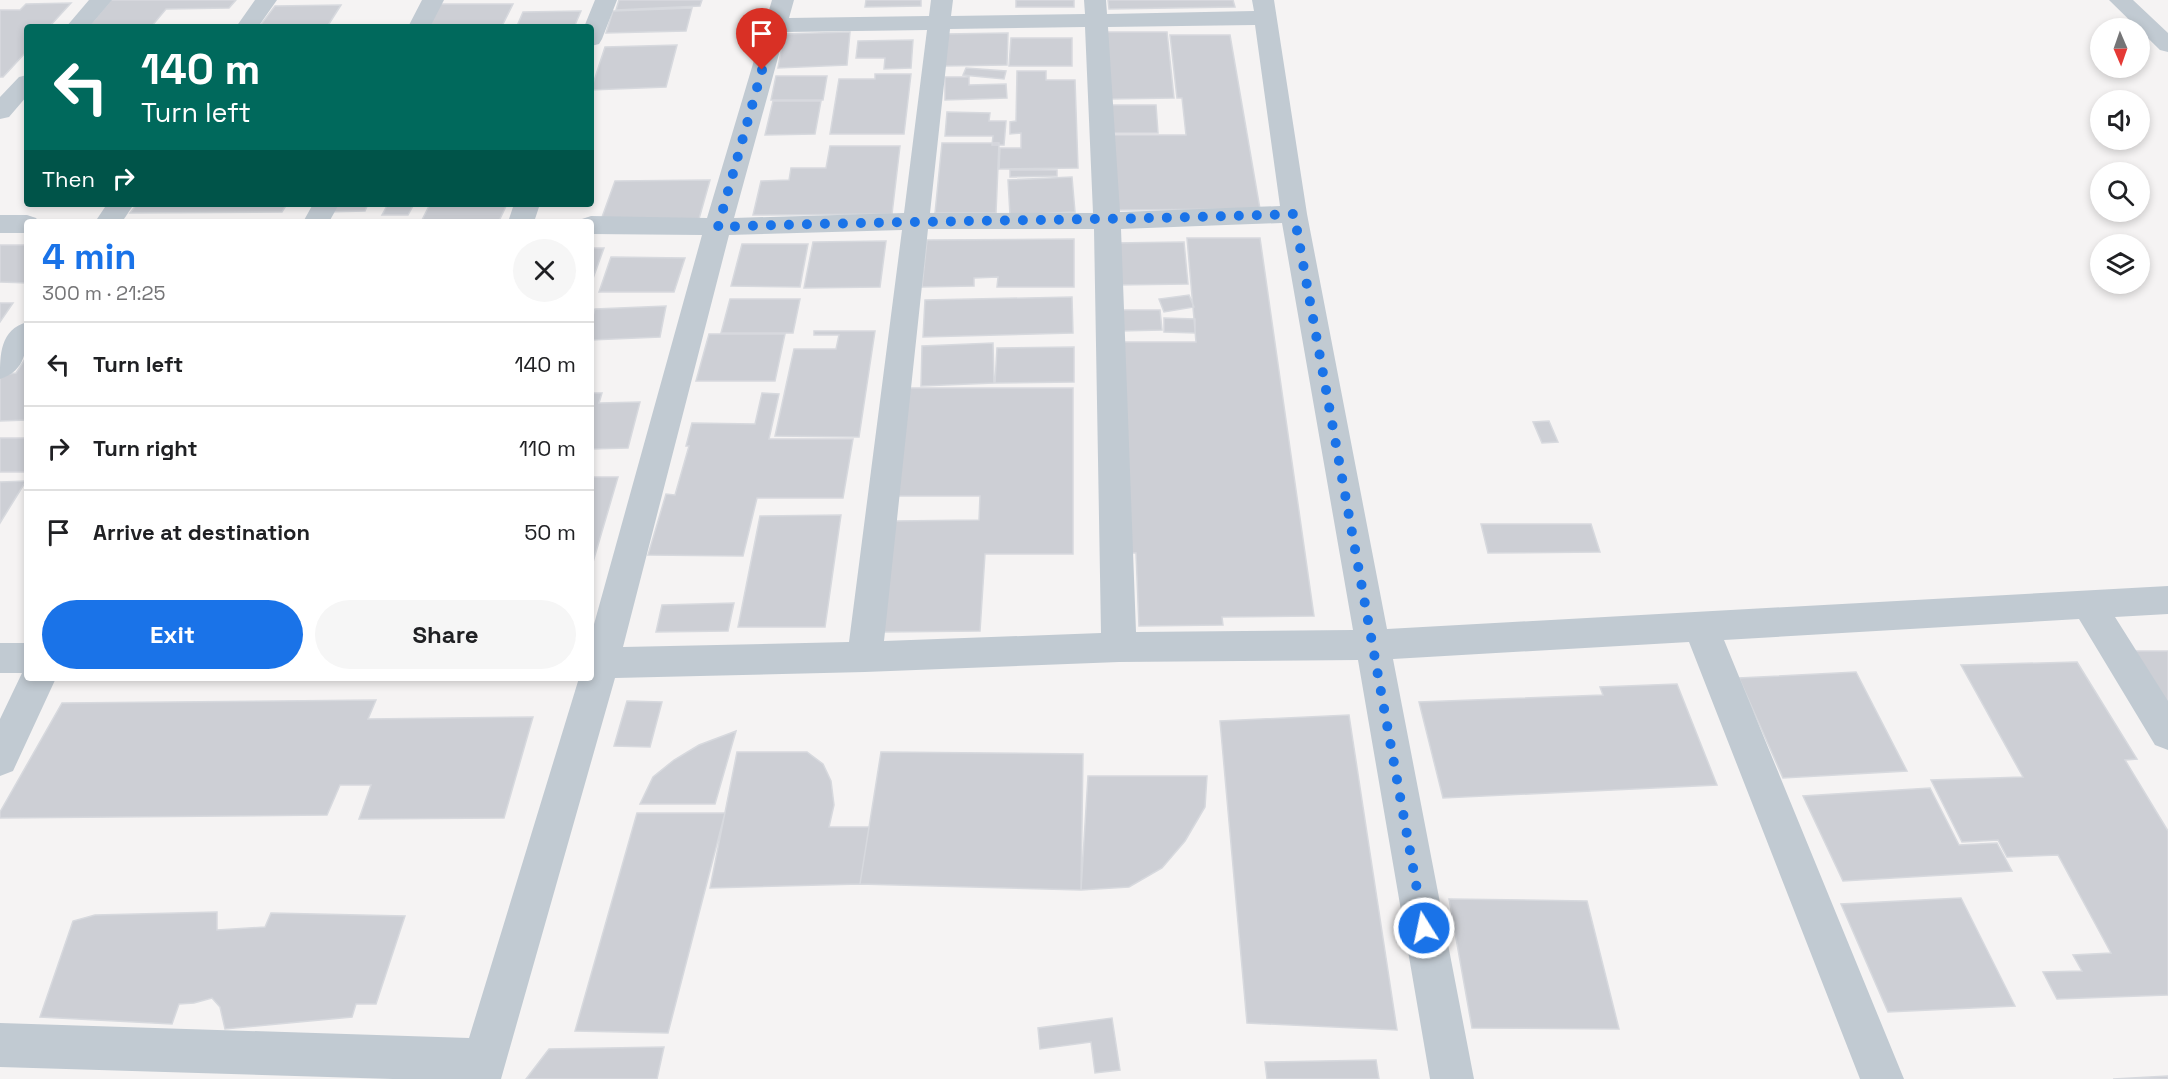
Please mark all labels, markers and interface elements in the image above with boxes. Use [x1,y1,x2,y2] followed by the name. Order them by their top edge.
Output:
[736,8,787,70] pin
[745,17,778,50] icon: arrive
[2090,18,2150,78] north arrow
[2090,18,2150,294] map controls
[141,43,260,96] text: 140 m
[42,48,120,126] icon: left
[2090,90,2150,150] button: sound
[141,95,251,130] text: Turn left
[107,162,140,195] icon: right
[2090,162,2150,222] button: search
[42,165,95,193] text: Then
[42,234,137,280] text: 4 min
[2090,234,2150,294] button: layers
[513,239,576,302] button: close
[42,280,166,306] text: 300 m · 21:25
[42,348,75,381] icon: left
[93,350,183,378] text: Turn left
[514,350,576,378] text: 140 m
[42,432,75,465] icon: right
[93,434,198,462] text: Turn right
[519,434,576,462] text: 110 m
[42,516,75,549] icon: arrive
[93,518,310,546] text: Arrive at destination
[524,518,576,546] text: 50 m
[42,600,303,669] button: Exit
[315,600,576,669] button: Share
[1392,896,1456,960] position arrow

